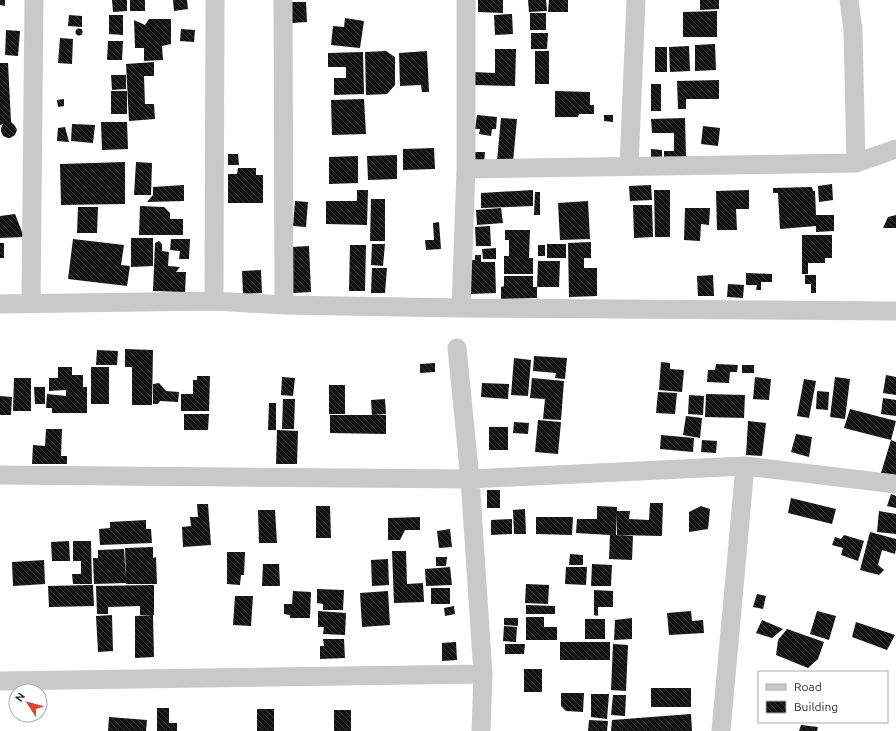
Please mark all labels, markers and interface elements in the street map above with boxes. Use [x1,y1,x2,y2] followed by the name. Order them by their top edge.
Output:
[758,671,888,723] legend
[794,680,822,693] text: Road
[8,683,48,723] north arrow
[13,690,27,704] text: N
[794,700,838,713] text: Building

